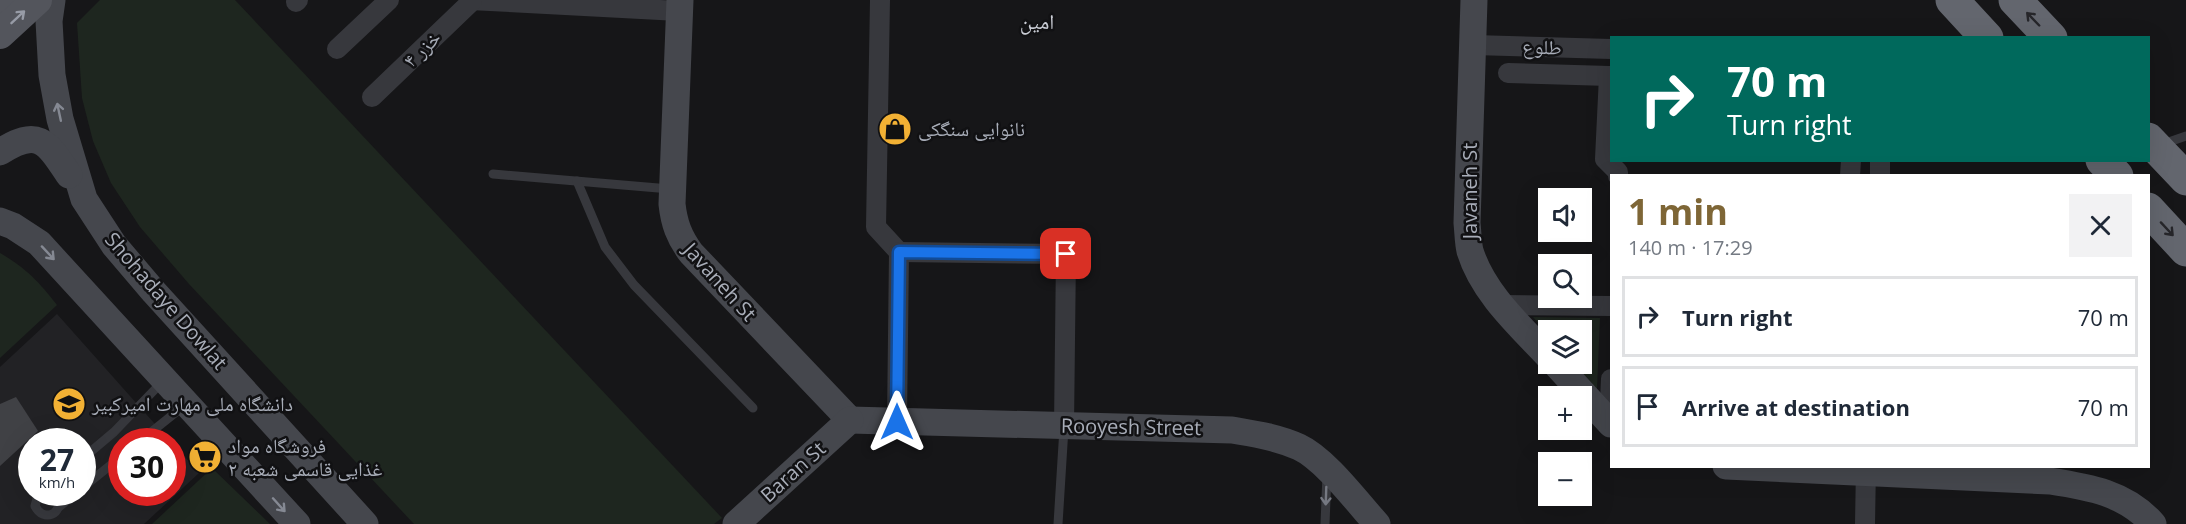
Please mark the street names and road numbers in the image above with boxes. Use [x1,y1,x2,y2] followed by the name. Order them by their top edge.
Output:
[397,24,447,73] street label: خزر ۴
[1522,32,1562,61] street label: طلوع
[1456,143,1483,241] street label: Javaneh St
[99,226,234,375] street label: Shohadaye Dowlat
[677,235,763,327] street label: Javaneh St
[1061,412,1201,441] street label: Rooyesh Street
[754,435,831,508] street label: Baran St

